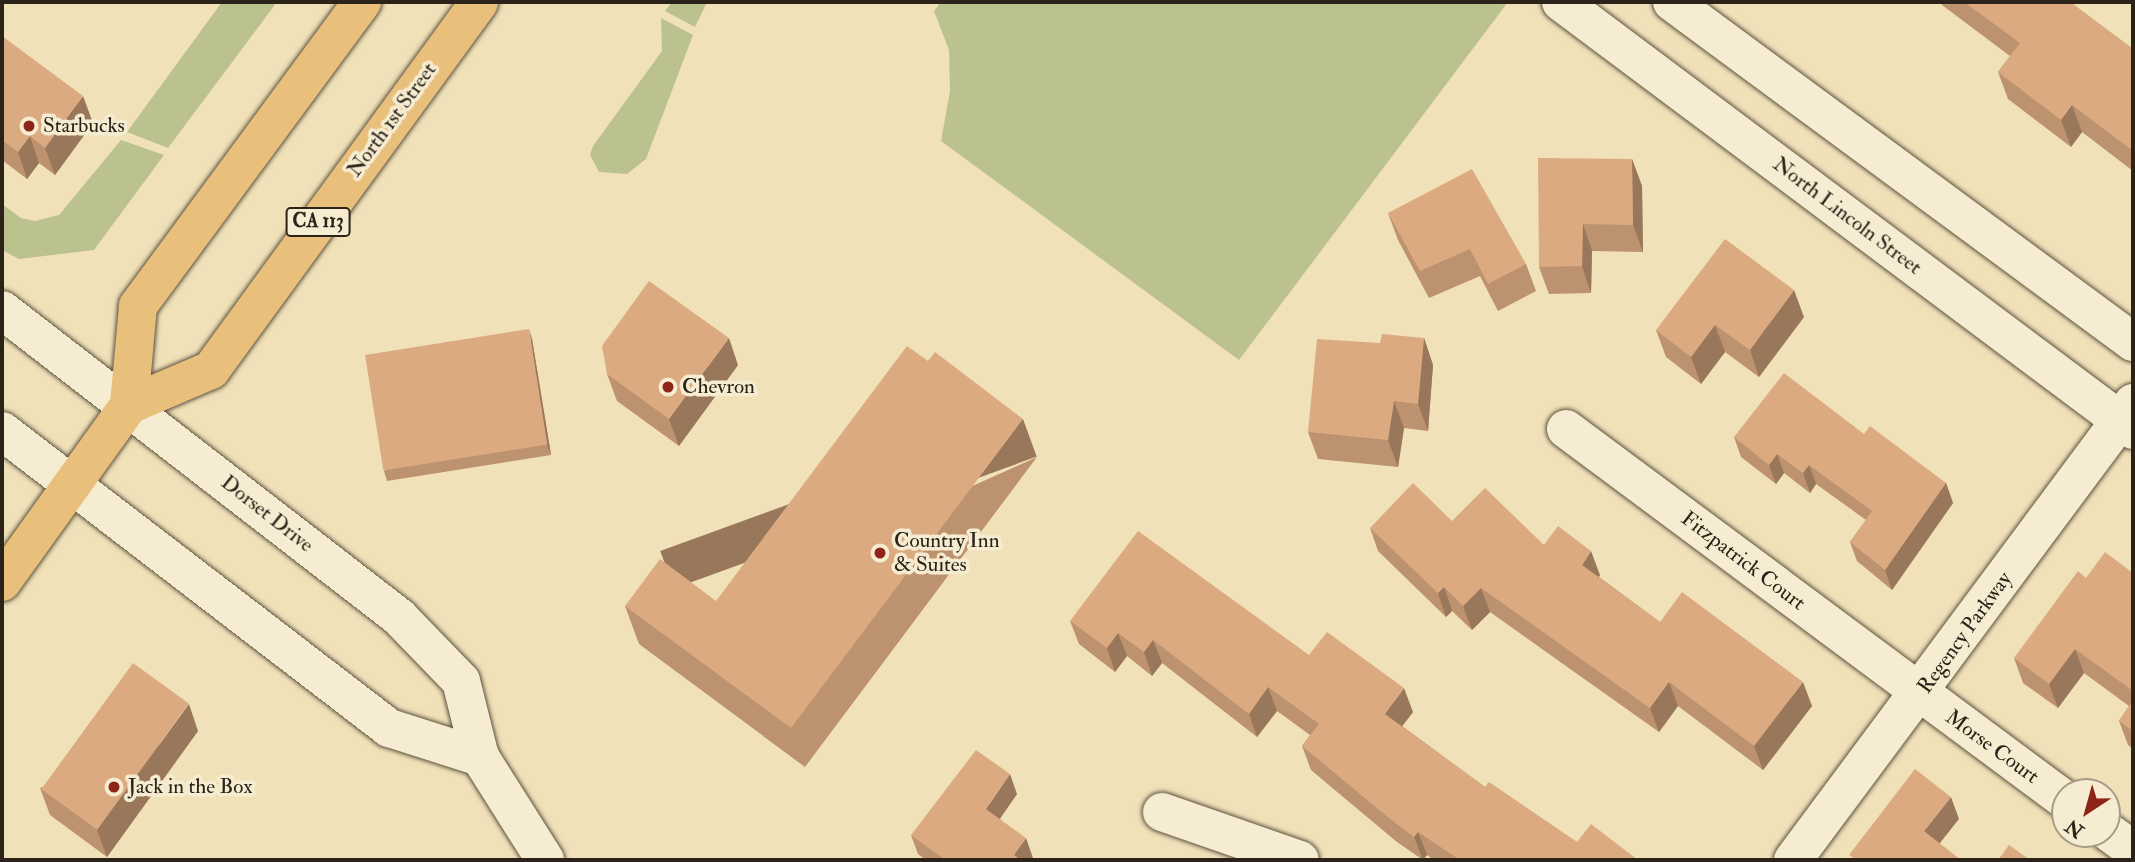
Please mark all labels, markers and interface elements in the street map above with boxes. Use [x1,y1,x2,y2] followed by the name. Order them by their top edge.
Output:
[342,58,442,182] street label: North 1st Street
[43,113,125,139] place label: Starbucks
[21,118,37,134] marker: Starbucks
[1768,152,1926,280] street label: North Lincoln Street
[285,206,351,238] road number: CA 113
[682,374,755,400] place label: Chevron
[660,379,676,395] marker: Chevron
[216,470,318,558] street label: Dorset Drive
[1676,506,1810,616] street label: Fitzpatrick Court
[894,528,999,578] place label: Country Inn & Suites
[872,545,888,561] marker: Country Inn & Suites
[1912,567,2018,699] street label: Regency Parkway
[1940,705,2044,789] street label: Morse Court
[128,774,252,800] place label: Jack in the Box
[2051,778,2121,848] north arrow
[106,779,122,795] marker: Jack in the Box
[2061,814,2089,843] text: N

